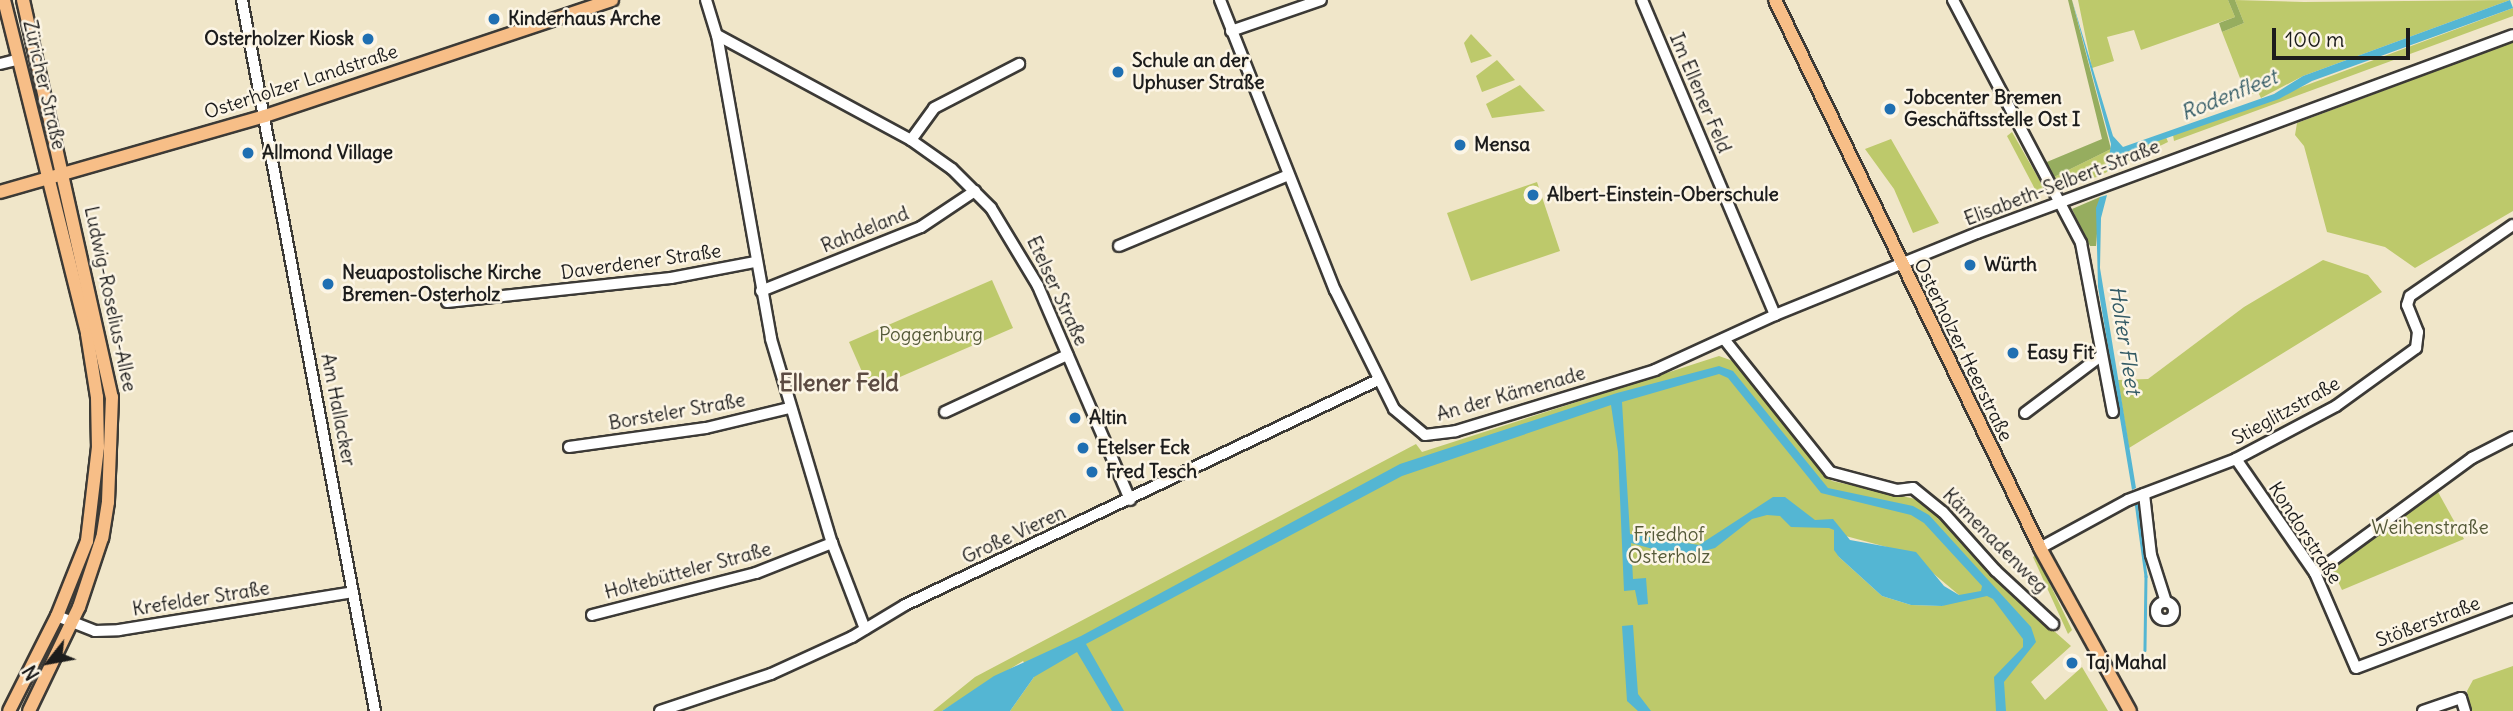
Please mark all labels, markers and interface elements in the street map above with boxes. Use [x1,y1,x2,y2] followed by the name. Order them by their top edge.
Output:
[508,8,661,30] place label: Kinderhaus Arche
[486,11,502,27] marker: Kinderhaus Arche
[2275,14,2413,58] scale bar
[18,18,70,152] street label: Züricher Straße
[2285,26,2344,53] text: 100 m
[204,28,354,50] place label: Osterholzer Kiosk
[1664,30,1736,156] street label: Im Ellener Feld
[360,31,376,47] marker: Osterholzer Kiosk
[201,40,401,124] street label: Osterholzer Landstraße
[1132,50,1264,94] place label: Schule an der Uphuser Straße
[1110,64,1126,80] marker: Schule an der Uphuser Straße
[2177,64,2281,126] water label: Rodenfleet
[1904,87,2080,131] place label: Jobcenter Bremen Geschäftsstelle Ost I
[1882,101,1898,117] marker: Jobcenter Bremen Geschäftsstelle Ost I
[1474,134,1530,156] place label: Mensa
[1961,135,2163,231] street label: Elisabeth-Selbert-Straße
[1452,137,1468,153] marker: Mensa
[262,142,393,164] place label: Allmond Village
[240,145,256,161] marker: Allmond Village
[1547,184,1779,206] place label: Albert-Einstein-Oberschule
[1525,187,1541,203] marker: Albert-Einstein-Oberschule
[818,202,912,258] street label: Rahdeland
[79,204,141,394] street label: Ludwig-Roselius-Allee
[1022,233,1092,349] street label: Etelser Straße
[559,239,723,285] street label: Daverdener Straße
[1984,254,2037,276] place label: Würth
[1909,255,2017,445] street label: Osterholzer Heerstraße
[1962,257,1978,273] marker: Würth
[342,262,541,306] place label: Neuapostolische Kirche Bremen-Osterholz
[320,276,336,292] marker: Neuapostolische Kirche Bremen-Osterholz
[2104,284,2146,396] water label: Holter Fleet
[879,324,983,346] park label: Poggenburg
[2027,342,2094,364] place label: Easy Fit
[2005,345,2021,361] marker: Easy Fit
[316,352,360,468] street label: Am Hallacker
[1434,362,1588,426] street label: An der Kämenade
[779,369,899,397] district label: Ellener Feld
[2228,372,2344,450] street label: Stieglitzstraße
[607,389,747,435] street label: Borsteler Straße
[1089,407,1127,429] place label: Altin
[1067,410,1083,426] marker: Altin
[1097,437,1190,459] place label: Etelser Eck
[1075,440,1091,456] marker: Etelser Eck
[1106,461,1197,483] place label: Fred Tesch
[1084,464,1100,480] marker: Fred Tesch
[2264,478,2346,588] street label: Kondorstraße
[1938,484,2052,598] street label: Kämenadenweg
[959,501,1069,569] street label: Große Vieren
[2371,517,2489,539] park label: Weihenstraße
[1628,524,1710,568] park label: Friedhof Osterholz
[602,538,774,604] street label: Holtebütteler Straße
[131,577,271,621] street label: Krefelder Straße
[2373,592,2483,652] street label: Stößerstraße
[14,627,84,697] north arrow
[2086,652,2167,674] place label: Taj Mahal
[2064,655,2080,671] marker: Taj Mahal
[17,661,45,685] text: N

